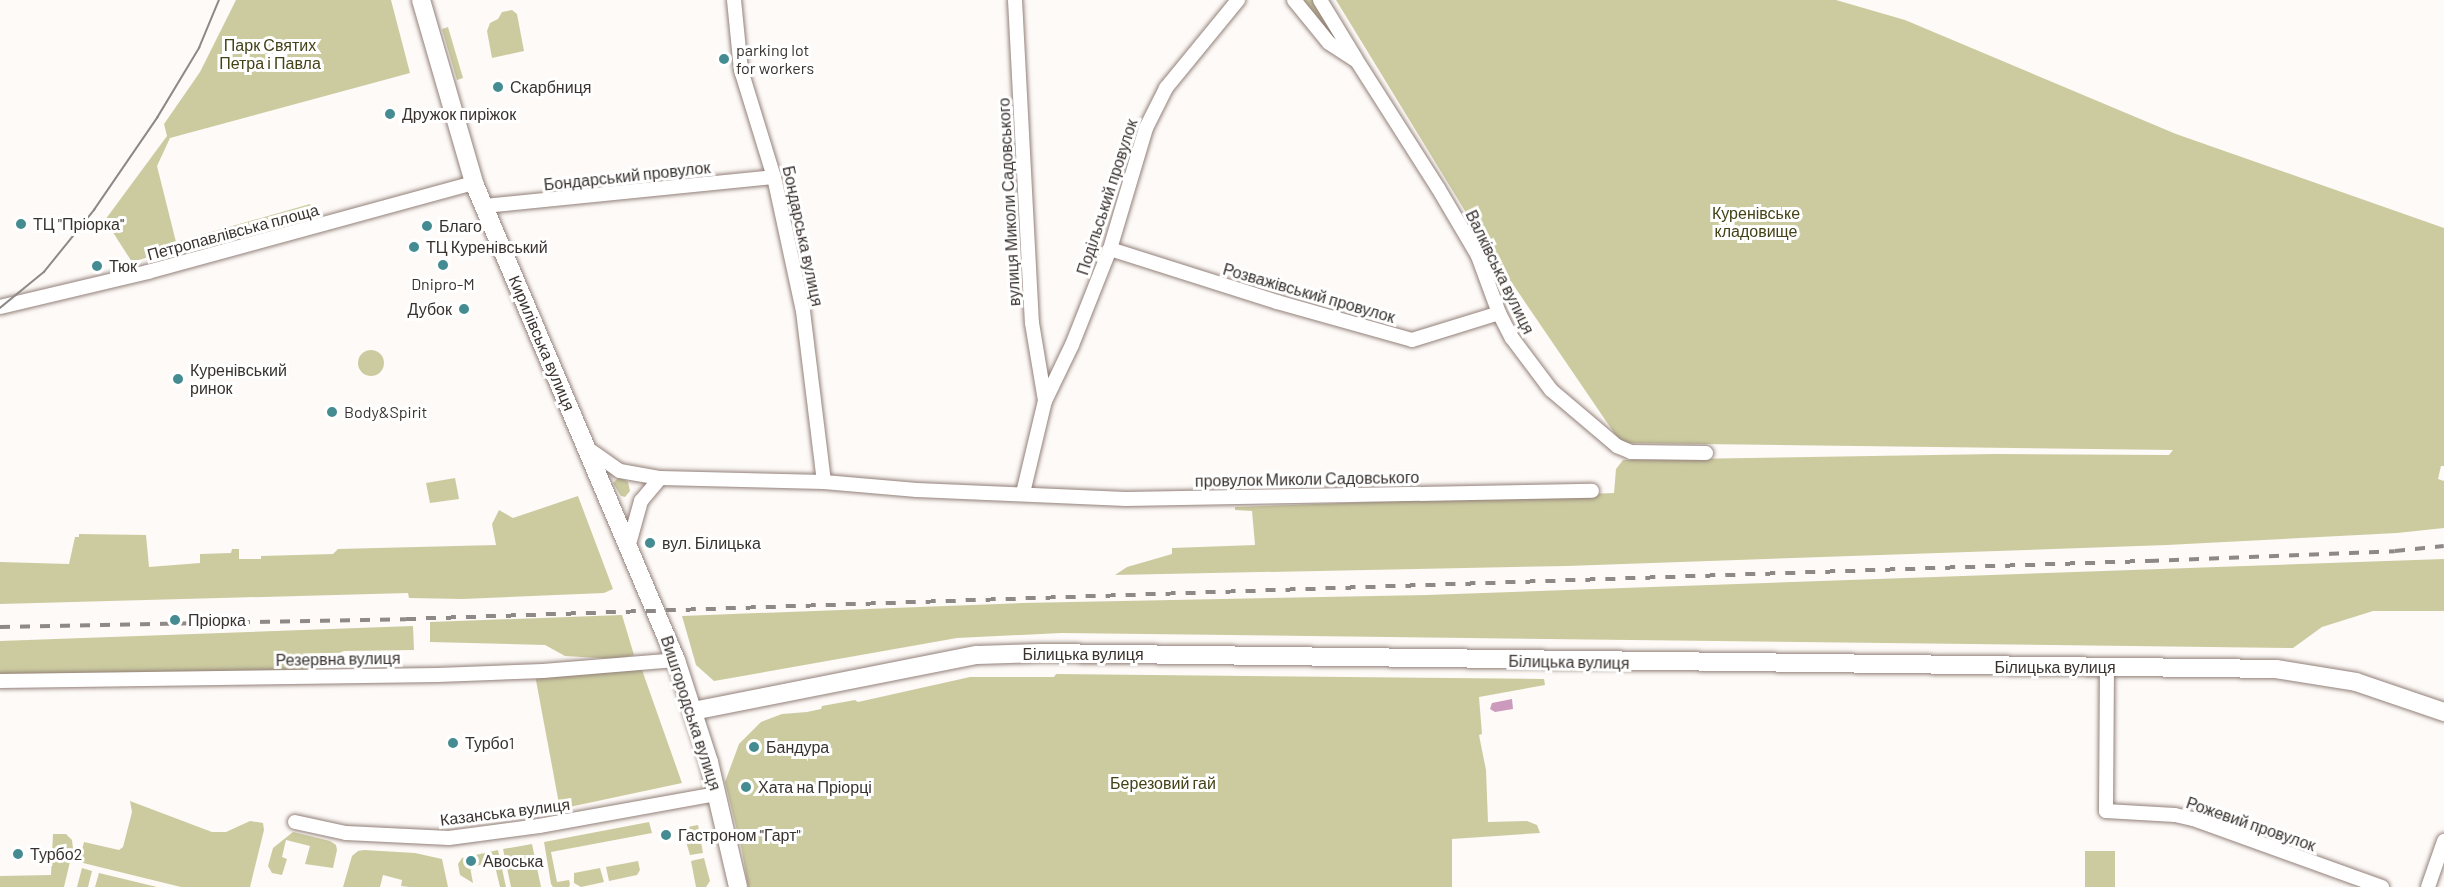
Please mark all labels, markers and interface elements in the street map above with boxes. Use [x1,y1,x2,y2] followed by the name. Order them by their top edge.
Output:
[219,35,321,73] park label: Парк Святих Петра і Павла
[736,40,814,78] place label: parking lot for workers
[717,52,731,66] marker: parking lot for workers
[510,77,591,97] place label: Скарбниця
[491,80,505,94] marker: Скарбниця
[994,97,1024,307] street label: вулиця Миколи Садовського
[402,104,516,124] place label: Дружок пиріжок
[383,107,397,121] marker: Дружок пиріжок
[1073,117,1141,277] street label: Подільський провулок
[543,158,711,194] street label: Бондарський провулок
[779,164,827,308] street label: Бондарська вулиця
[145,200,321,264] street label: Петропавлівська площа
[1712,203,1800,241] park label: Куренівське кладовище
[1462,207,1538,337] street label: Валківська вулиця
[33,214,124,234] place label: ТЦ "Пріорка"
[439,216,482,236] place label: Благо
[14,217,28,231] marker: ТЦ "Пріорка"
[420,219,434,233] marker: Благо
[426,237,548,257] place label: ТЦ Куренівський
[407,240,421,254] marker: ТЦ Куренівський
[109,256,137,276] place label: Тюк
[436,258,450,272] marker: Dnipro-M
[90,259,104,273] marker: Тюк
[1221,259,1397,327] street label: Розважівський провулок
[505,273,579,413] street label: Кирилівська вулиця
[411,274,475,294] place label: Dnipro-M
[408,299,452,319] place label: Дубок
[457,302,471,316] marker: Дубок
[190,360,287,398] place label: Куренівський ринок
[171,372,185,386] marker: Куренівський ринок
[344,402,427,422] place label: Body&Spirit
[325,405,339,419] marker: Body&Spirit
[1195,467,1419,491] street label: провулок Миколи Садовського
[662,533,761,553] place label: вул. Білицька
[643,536,657,550] marker: вул. Білицька
[188,610,246,630] place label: Пріорка
[166,611,184,629] marker: Пріорка
[657,633,725,793] street label: Вишгородська вулиця
[1022,644,1144,664] street label: Білицька вулиця
[275,648,401,670] street label: Резервна вулиця
[1508,651,1630,673] street label: Білицька вулиця
[1994,657,2116,677] street label: Білицька вулиця
[465,733,514,753] place label: Турбо1
[446,736,460,750] marker: Турбо1
[766,737,829,757] place label: Бандура
[747,740,761,754] marker: Бандура
[1110,773,1216,793] park label: Березовий гай
[758,777,872,797] place label: Хата на Пріорці
[739,780,753,794] marker: Хата на Пріорці
[2184,793,2318,855] street label: Рожевий провулок
[439,795,571,829] street label: Казанська вулиця
[678,825,801,845] place label: Гастроном "Гарт"
[659,828,673,842] marker: Гастроном "Гарт"
[30,844,82,864] place label: Турбо2
[11,847,25,861] marker: Турбо2
[483,851,543,871] place label: Авоська
[464,854,478,868] marker: Авоська

